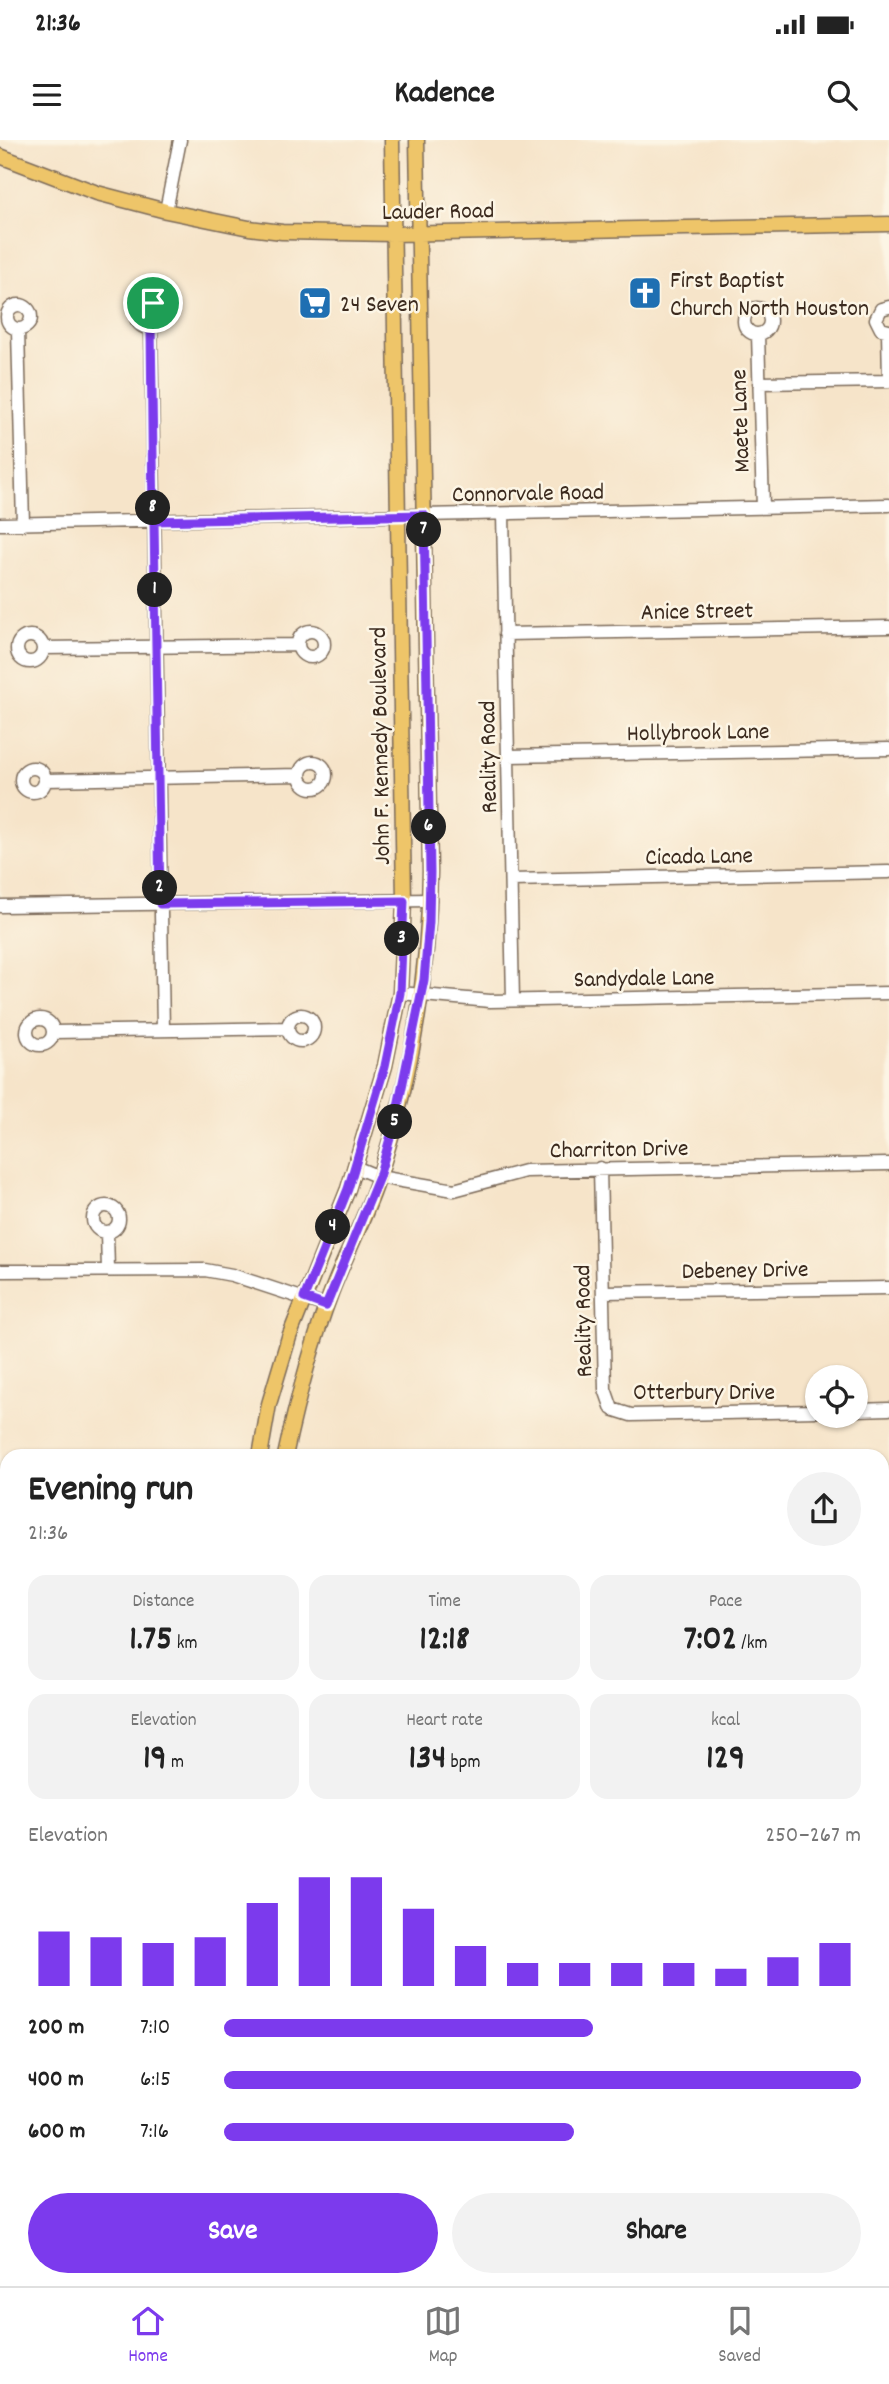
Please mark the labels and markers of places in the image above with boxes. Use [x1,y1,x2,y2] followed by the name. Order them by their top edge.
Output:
[670,265,869,327] place label: First Baptist Church North Houston
[123,273,183,333] pin
[626,274,664,312] church icon: First Baptist Church North Houston
[296,284,334,322] supermarket icon: 24 Seven
[340,289,419,323] place label: 24 Seven
[136,490,170,526] pin: 8
[406,512,442,548] pin: 7
[138,573,172,608] pin: 1
[412,810,446,844] pin: 6
[142,870,178,906] pin: 2
[384,922,420,956] pin: 3
[378,1104,412,1140] pin: 5
[316,1210,350,1244] pin: 4

